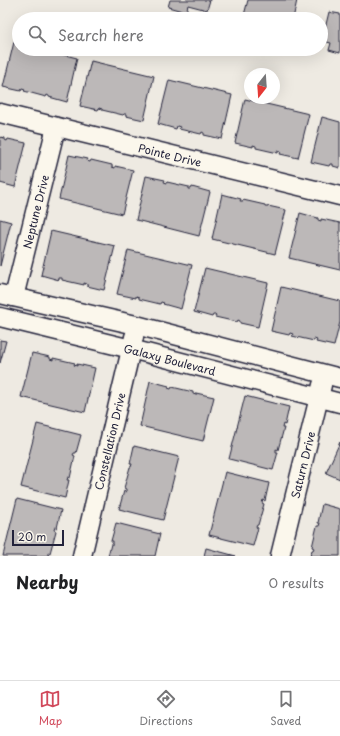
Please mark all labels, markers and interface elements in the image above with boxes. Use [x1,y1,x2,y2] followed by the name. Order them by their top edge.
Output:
[12,12,328,56] search box
[26,23,48,45] icon: search
[58,23,144,46] text: Search here
[244,68,280,104] north arrow
[137,139,204,170] street label: Pointe Drive
[18,172,53,250] street label: Neptune Drive
[122,339,218,379] street label: Galaxy Boulevard
[89,390,129,492] street label: Constellation Drive
[286,429,319,500] street label: Saturn Drive
[12,528,64,547] scale bar
[18,528,46,545] text: 20 m
[16,569,78,595] text: Nearby
[269,573,324,592] text: 0 results
[39,688,62,729] tab: Map
[139,688,193,729] tab: Directions
[270,688,301,729] tab: Saved

